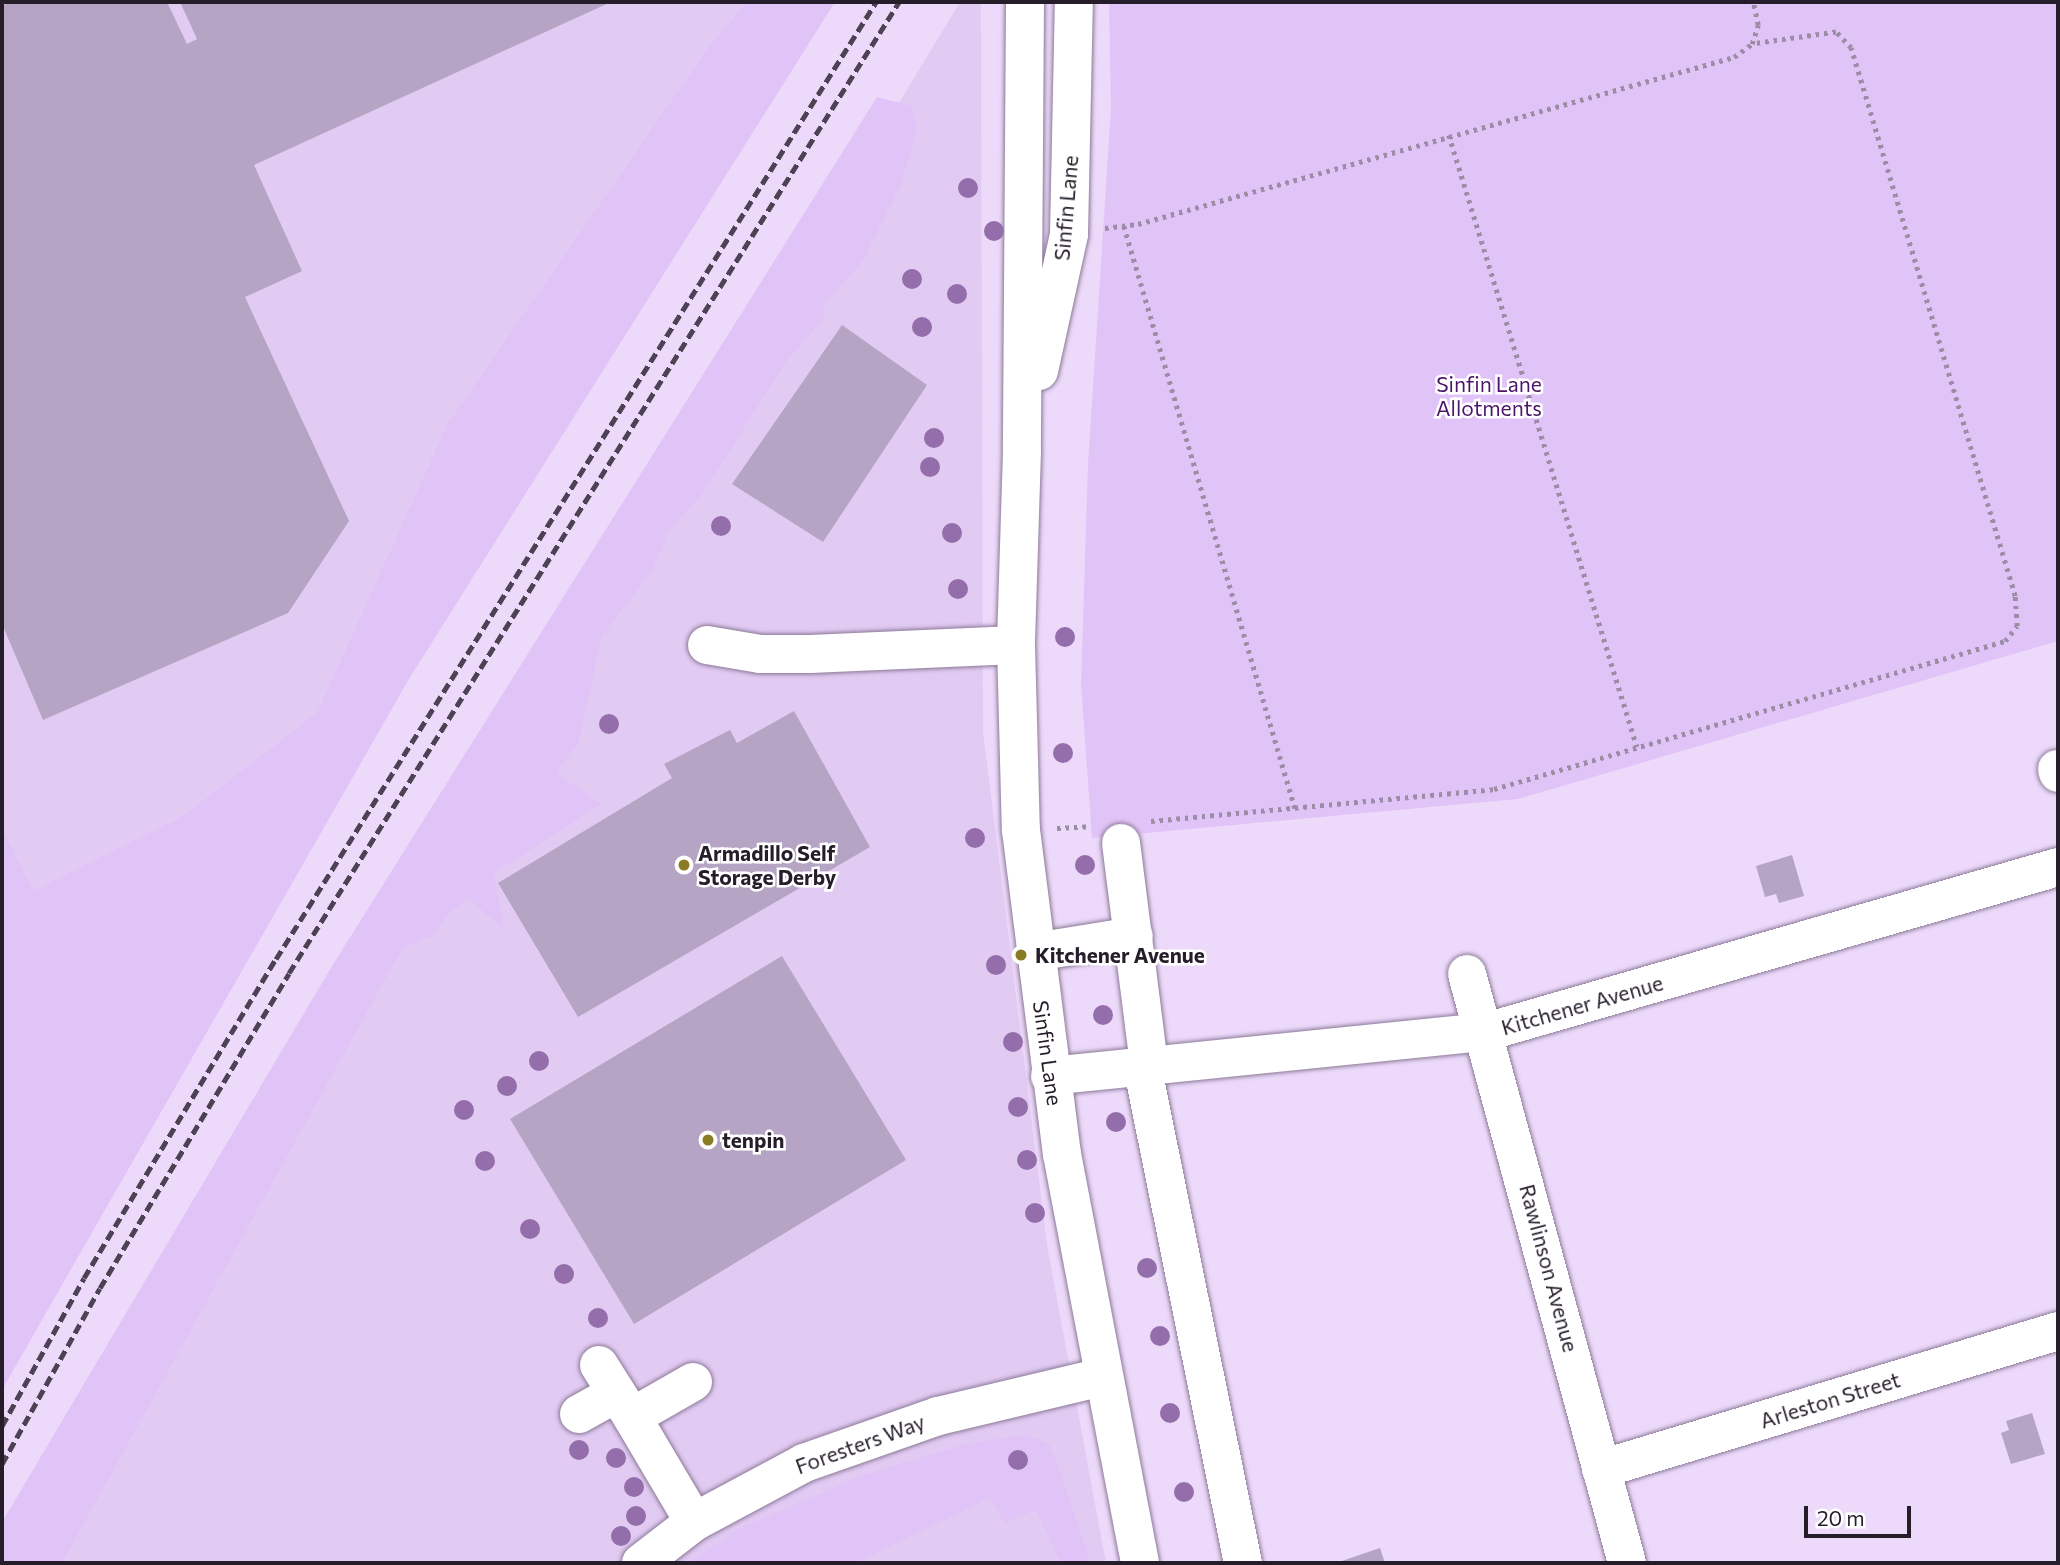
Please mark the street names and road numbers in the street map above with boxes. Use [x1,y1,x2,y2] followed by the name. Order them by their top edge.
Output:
[1049,154,1083,262] street label: Sinfin Lane
[1498,970,1666,1040] street label: Kitchener Avenue
[1028,999,1068,1107] street label: Sinfin Lane
[1515,1181,1583,1355] street label: Rawlinson Avenue
[1757,1367,1903,1433] street label: Arleston Street
[792,1409,928,1479] street label: Foresters Way

